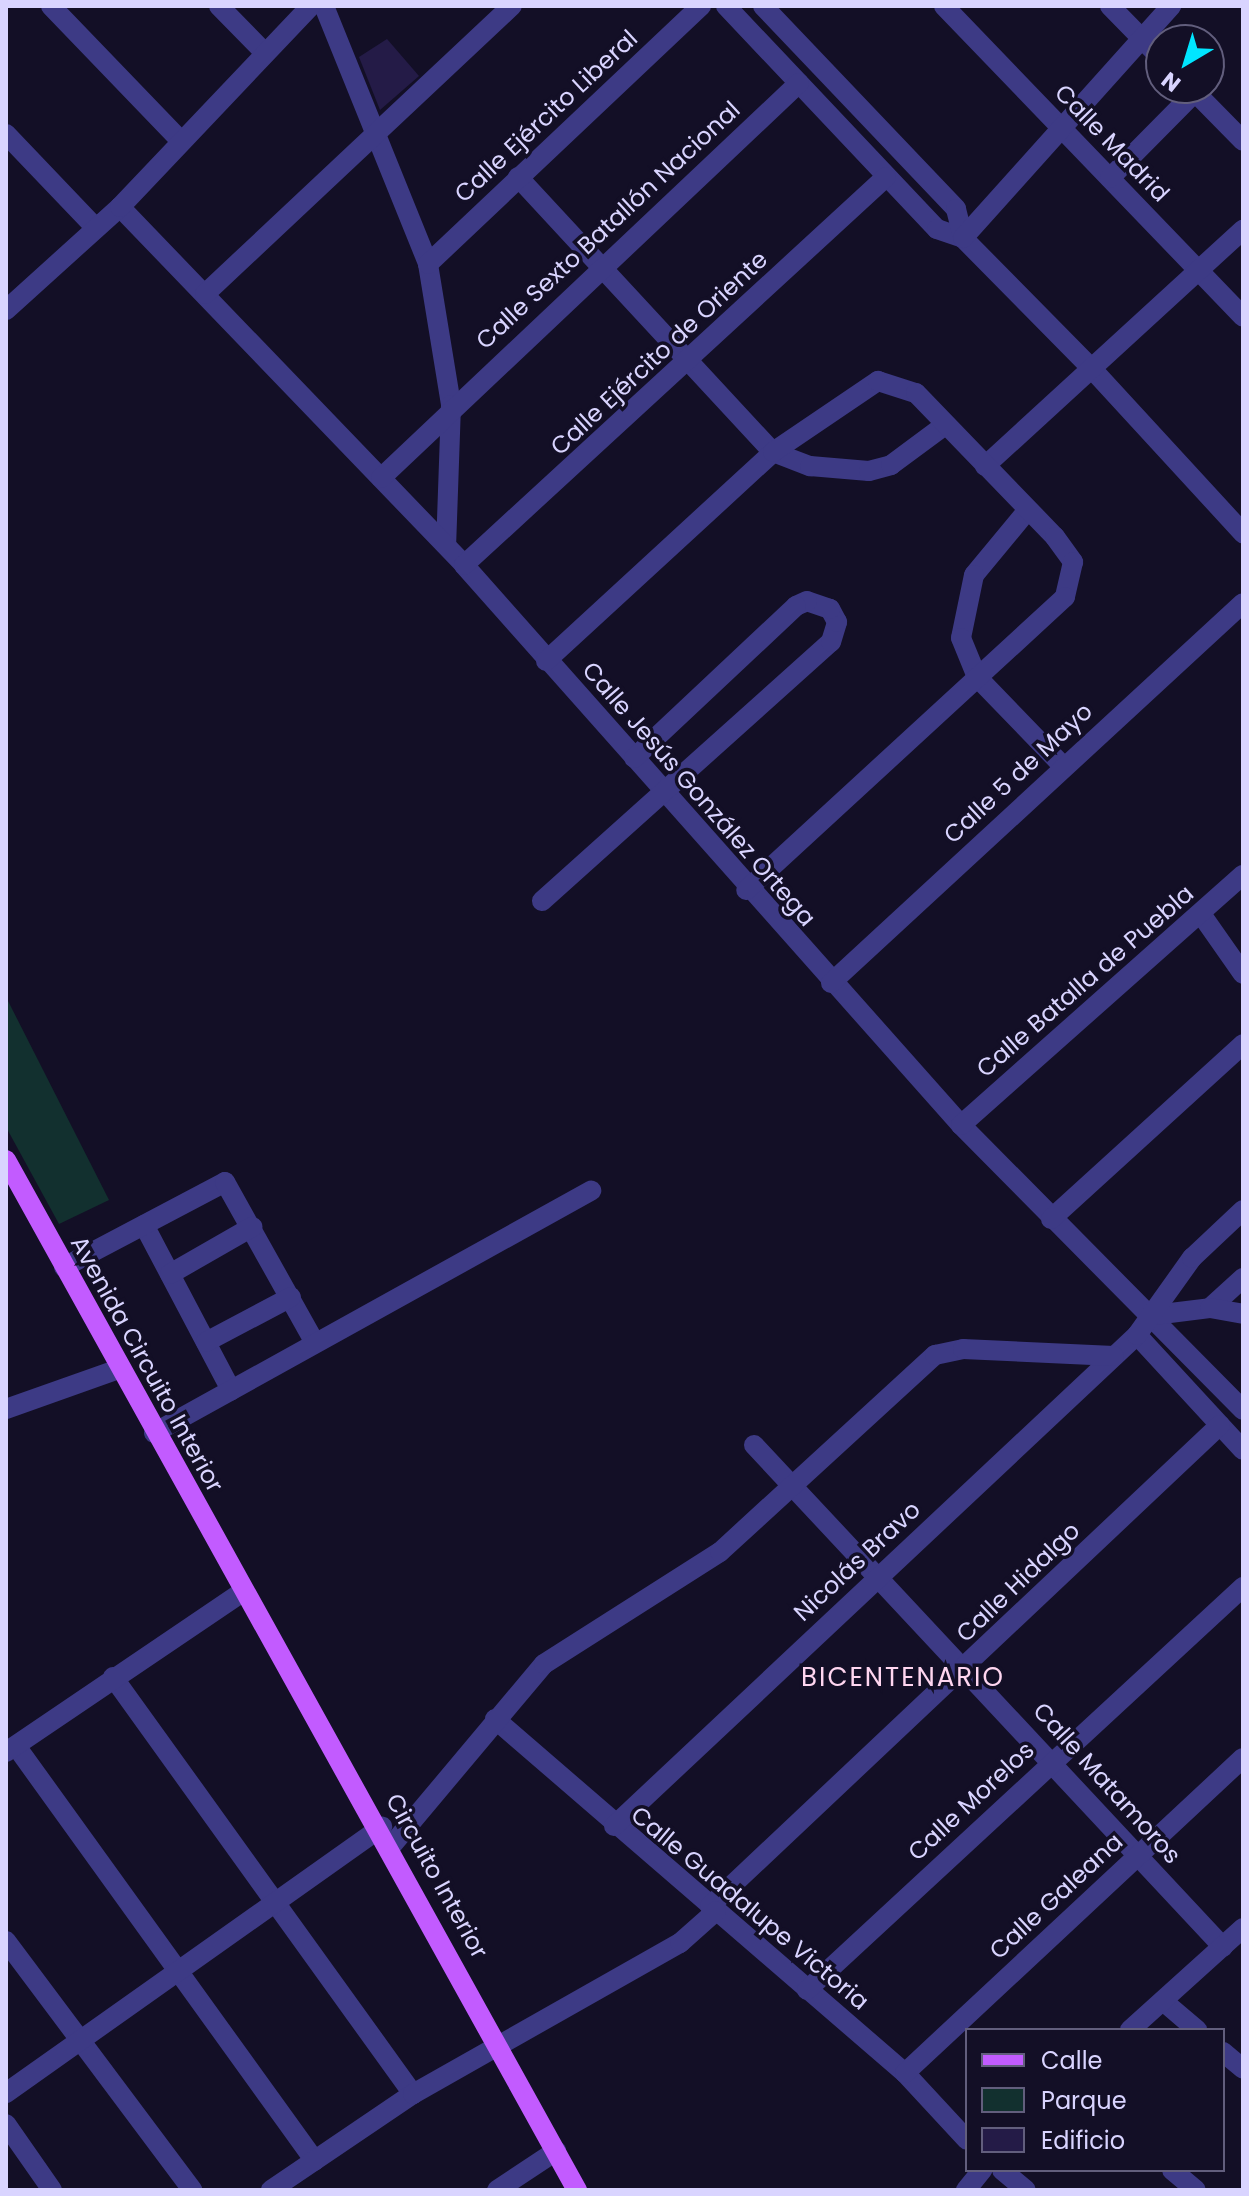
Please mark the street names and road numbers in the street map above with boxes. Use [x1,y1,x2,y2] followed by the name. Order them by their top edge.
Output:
[449,24,643,208] street label: Calle Ejército Liberal
[1049,78,1175,208] street label: Calle Madrid
[470,95,746,355] street label: Calle Sexto Batallón Nacional
[545,245,773,461] street label: Calle Ejército de Oriente
[576,656,822,932] street label: Calle Jesús González Ortega
[938,697,1098,849] street label: Calle 5 de Mayo
[971,879,1199,1083] street label: Calle Batalla de Puebla
[64,1231,230,1497] street label: Avenida Circuito Interior
[788,1495,926,1627] street label: Nicolás Bravo
[950,1516,1086,1648] street label: Calle Hidalgo
[1027,1697,1187,1869] street label: Calle Matamoros
[902,1735,1040,1867] street label: Calle Morelos
[380,1789,494,1963] street label: Circuito Interior
[625,1800,875,2016] street label: Calle Guadalupe Victoria
[984,1827,1128,1965] street label: Calle Galeana

